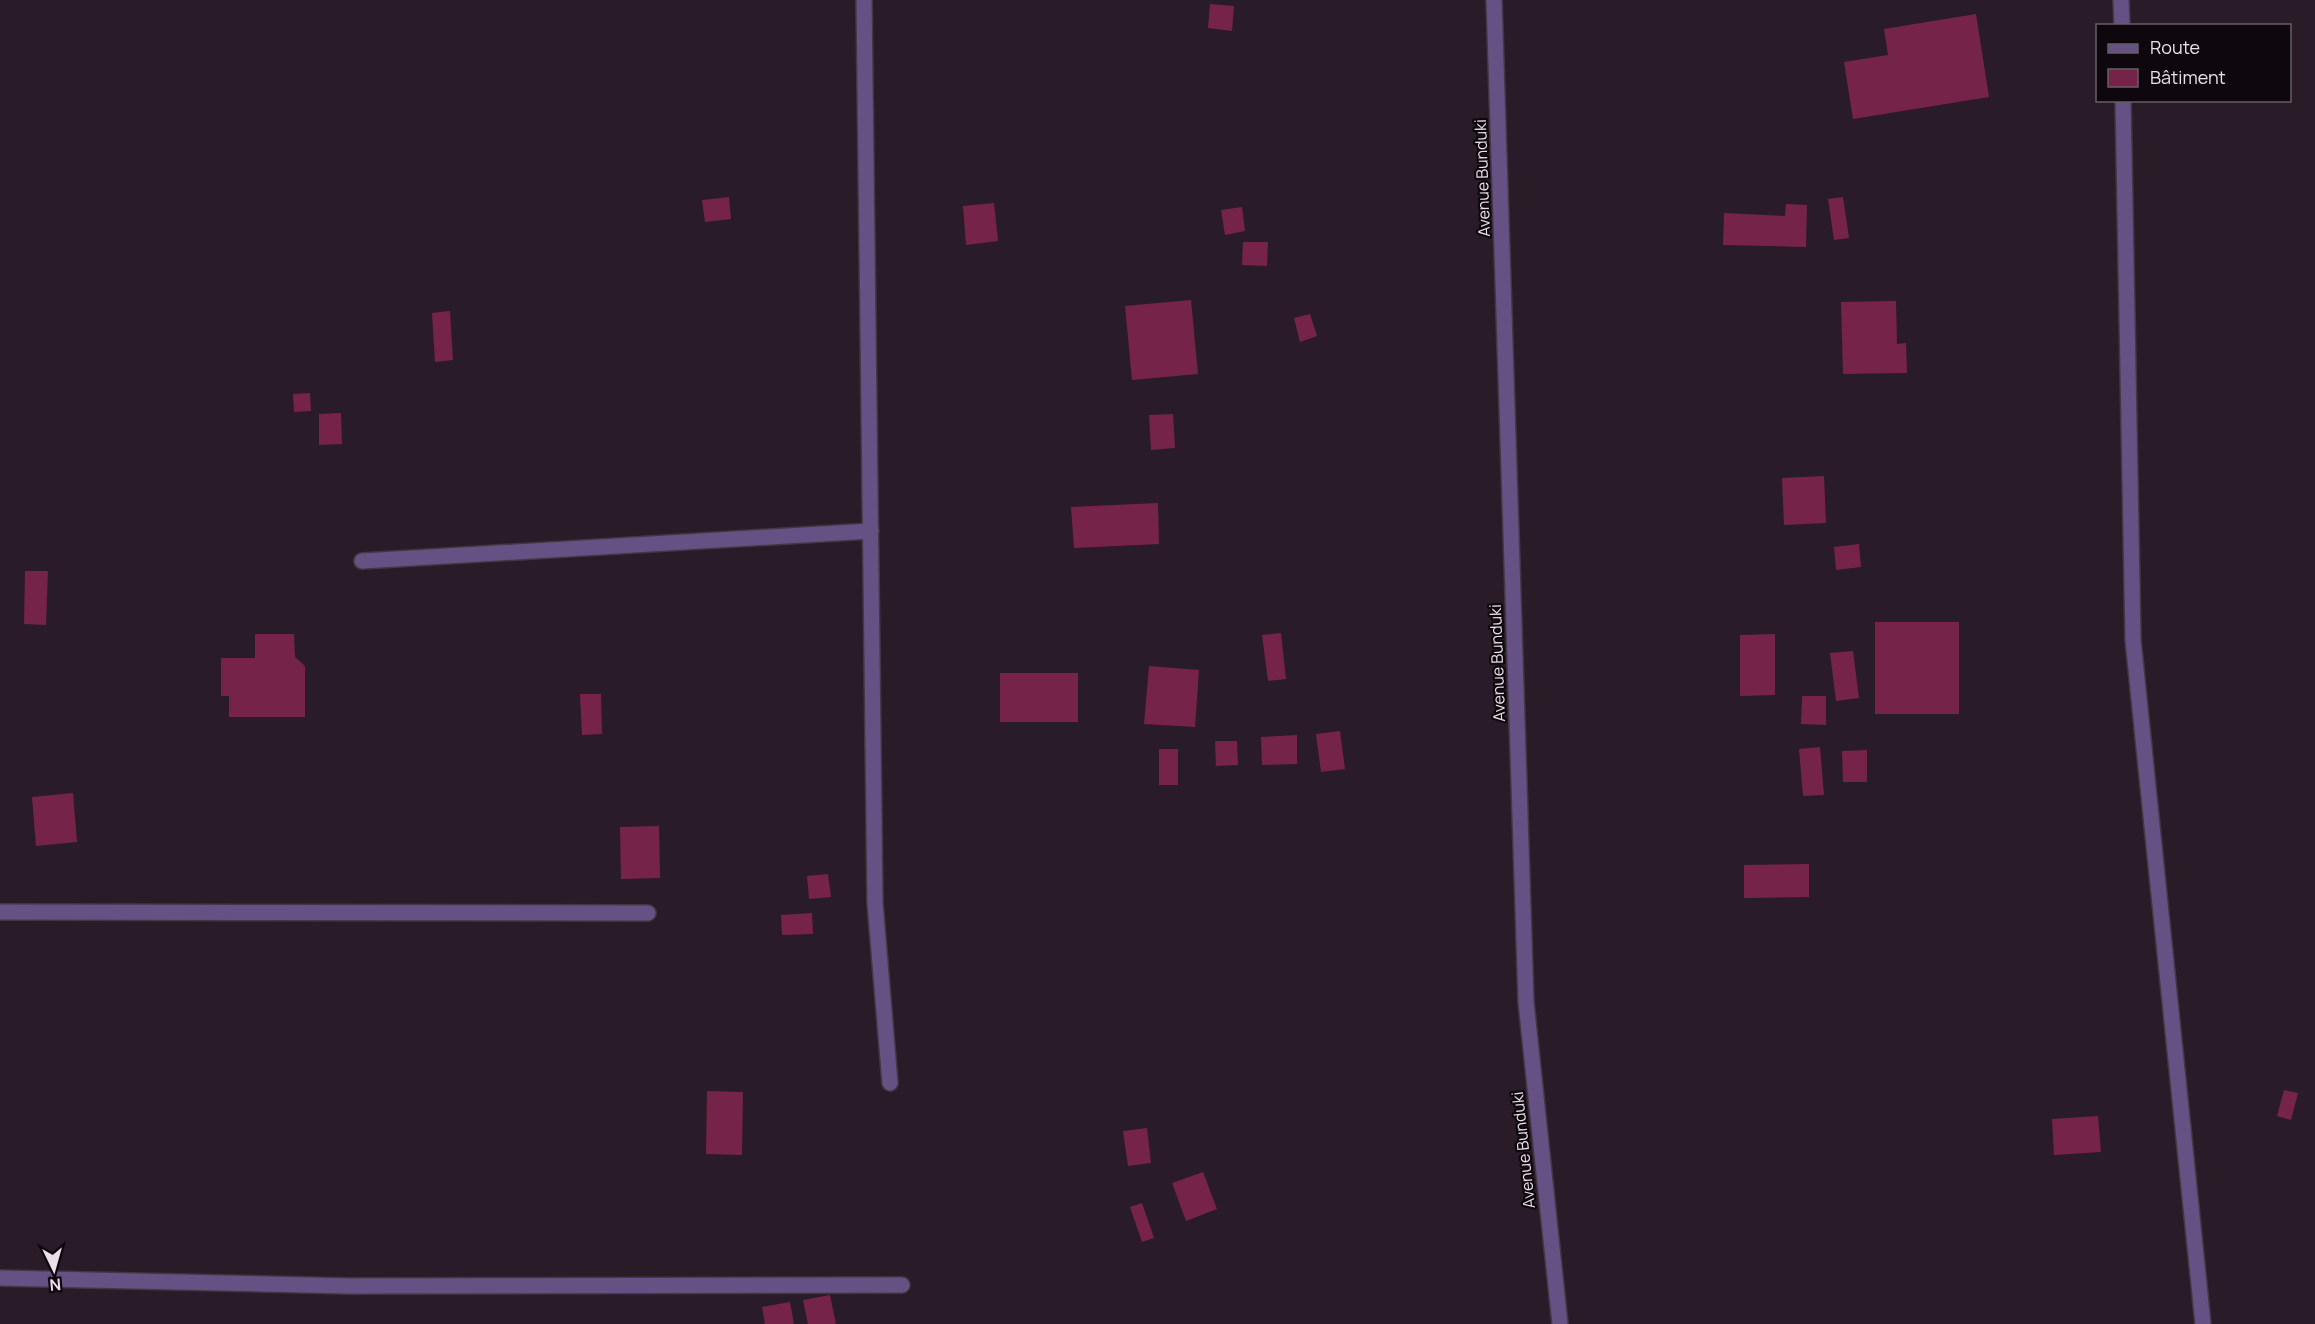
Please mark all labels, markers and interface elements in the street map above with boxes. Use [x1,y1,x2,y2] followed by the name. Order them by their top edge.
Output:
[2096,24,2291,102] legend
[2150,35,2200,59] text: Route
[2150,65,2226,89] text: Bâtiment
[1469,119,1495,237] street label: Avenue Bunduki
[1484,604,1510,722] street label: Avenue Bunduki
[1506,1090,1540,1210] street label: Avenue Bunduki
[24,1240,84,1300] north arrow
[49,1273,62,1296] text: N

